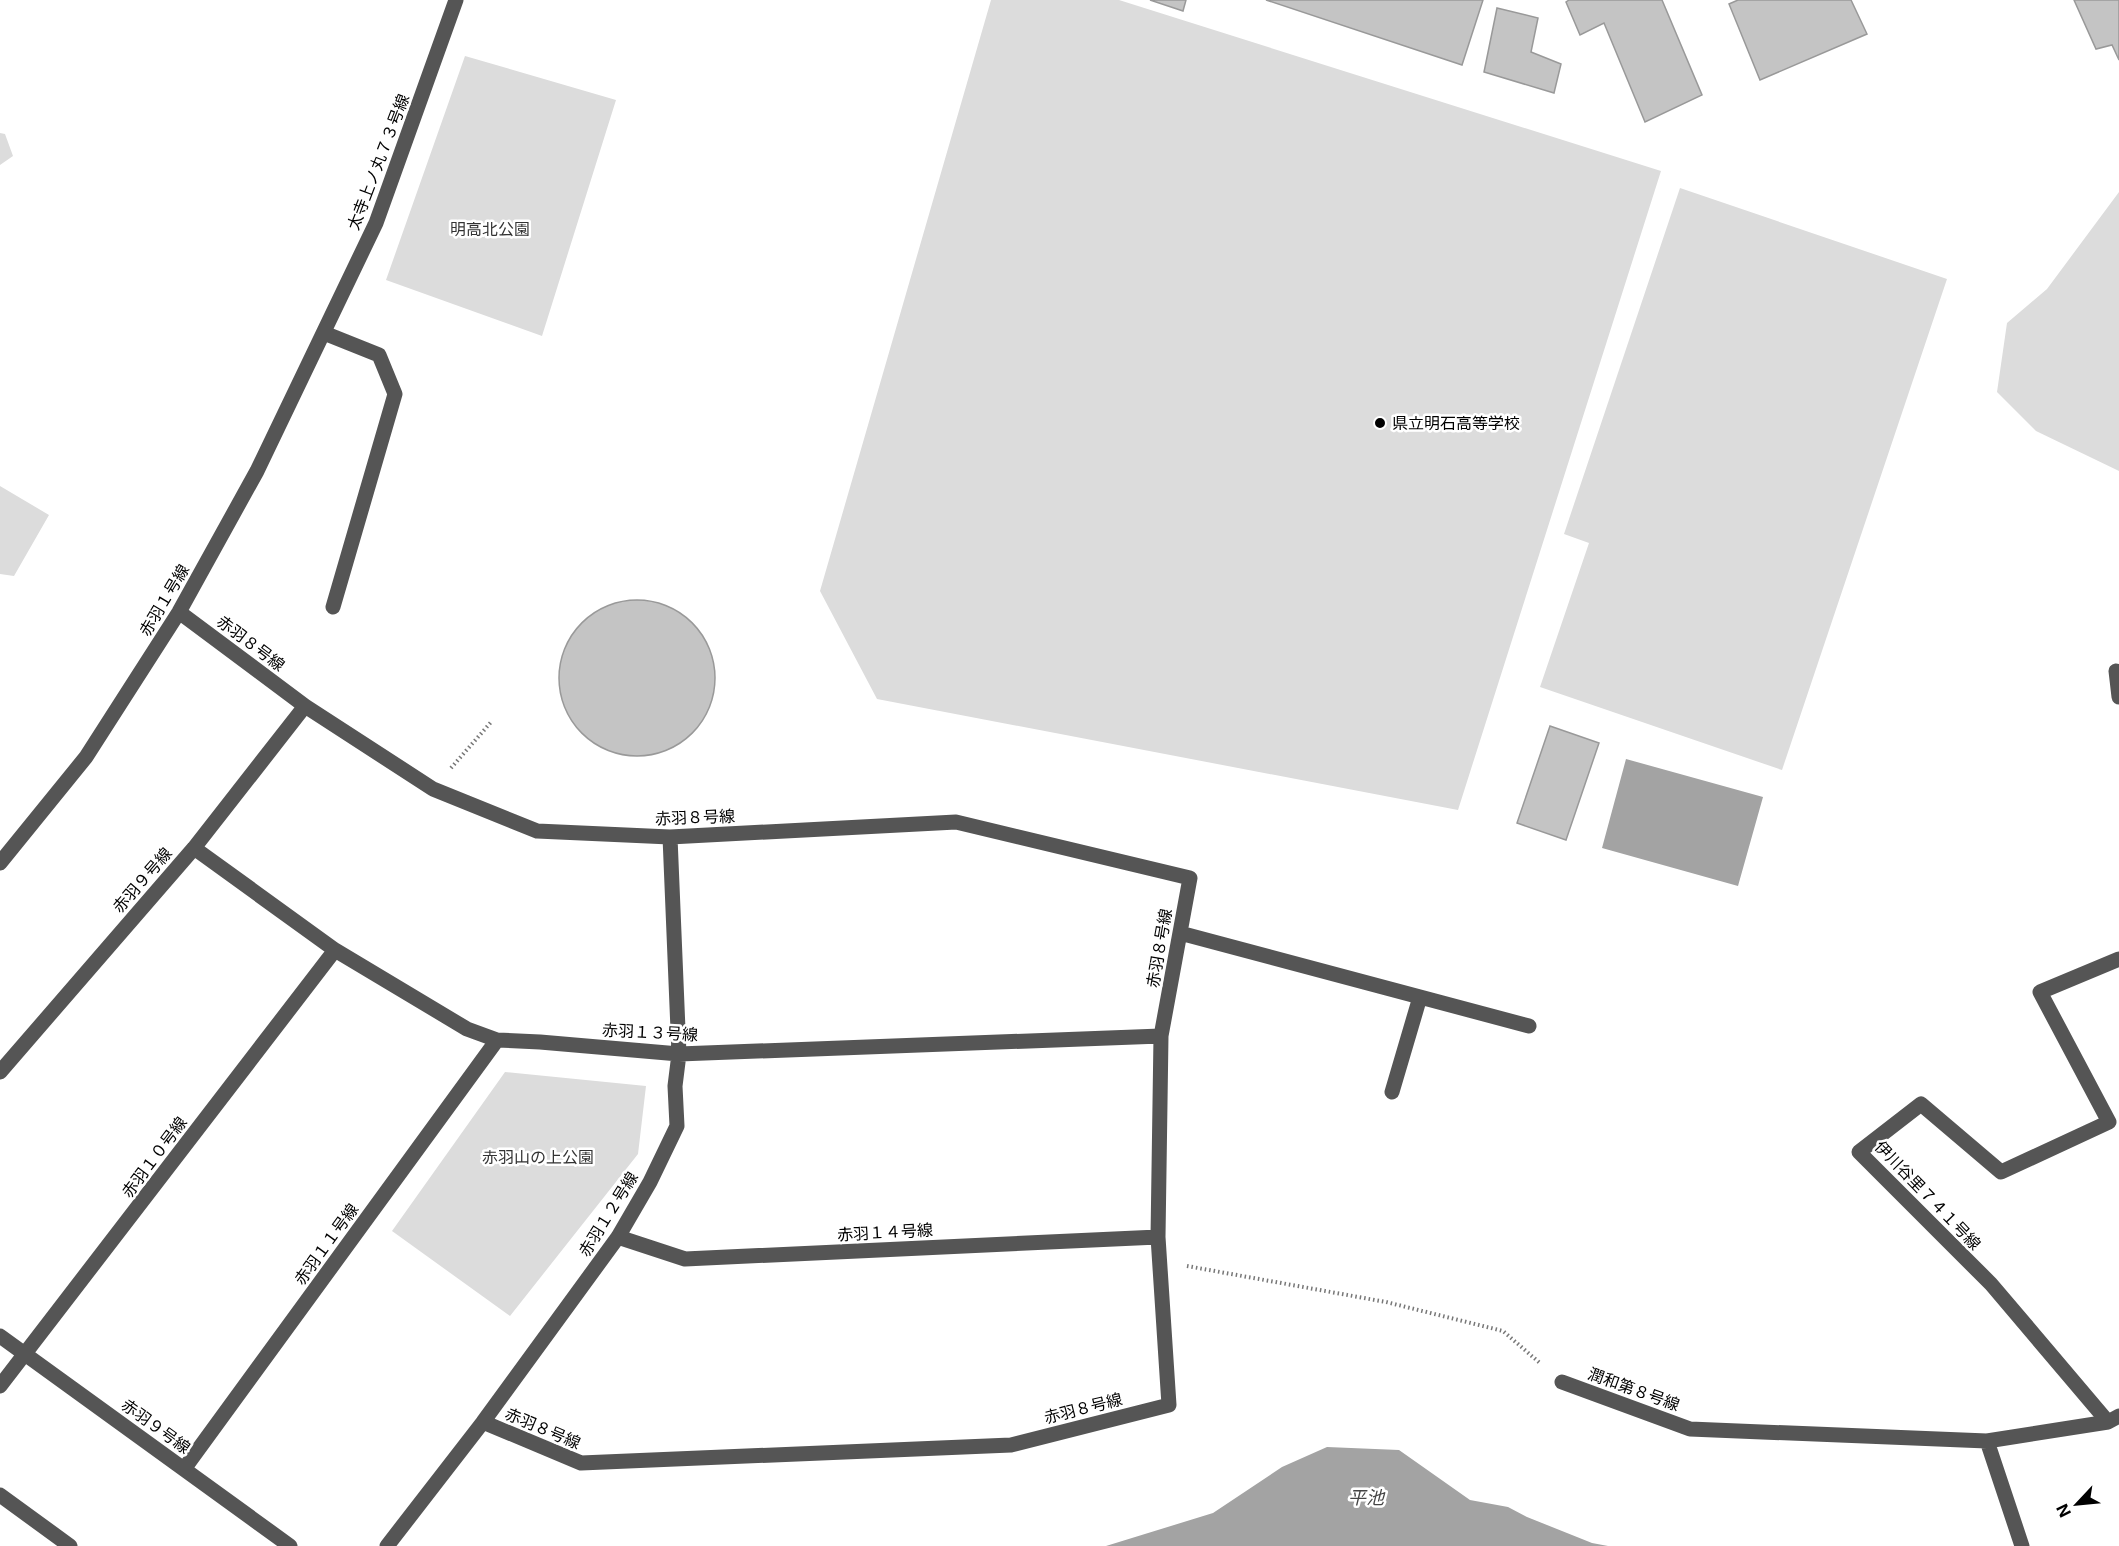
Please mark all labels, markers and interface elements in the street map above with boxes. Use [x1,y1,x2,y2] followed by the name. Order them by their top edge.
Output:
[343,91,413,233] street label: 太寺上ノ丸７３号線
[450,219,530,239] park label: 明高北公園
[1392,413,1520,433] place label: 県立明石高等学校
[1373,416,1387,430] marker: 県立明石高等学校
[135,561,193,639] street label: 赤羽１号線
[213,611,289,675] street label: 赤羽８号線
[655,806,735,828] street label: 赤羽８号線
[108,843,176,917] street label: 赤羽９号線
[1142,907,1176,989] street label: 赤羽８号線
[602,1020,698,1044] street label: 赤羽１３号線
[117,1113,191,1201] street label: 赤羽１０号線
[1871,1136,1985,1254] street label: 伊川谷里７４１号線
[482,1147,594,1167] park label: 赤羽山の上公園
[574,1168,642,1260] street label: 赤羽１２号線
[290,1199,362,1289] street label: 赤羽１１号線
[837,1220,933,1244] street label: 赤羽１４号線
[1585,1363,1683,1415] street label: 潤和第８号線
[1042,1389,1124,1427] street label: 赤羽８号線
[118,1394,194,1458] street label: 赤羽９号線
[502,1403,584,1453] street label: 赤羽８号線
[2047,1474,2107,1534] north arrow
[1348,1487,1386,1508] water label: 平池
[2052,1501,2075,1520] text: N

